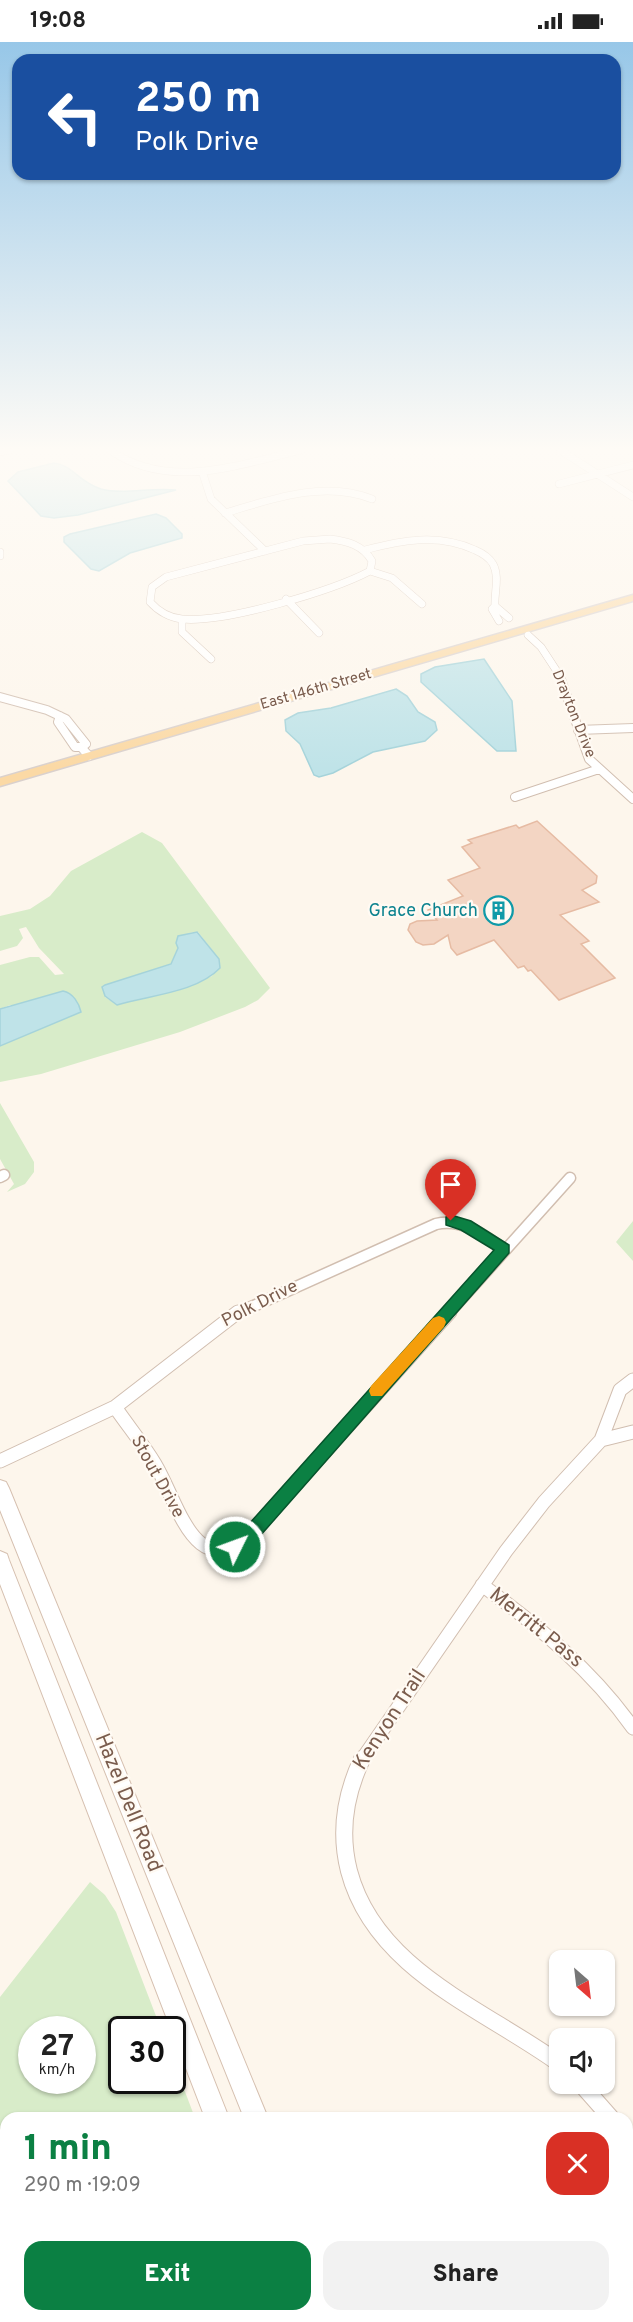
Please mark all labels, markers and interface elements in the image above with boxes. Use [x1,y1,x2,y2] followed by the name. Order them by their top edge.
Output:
[30,8,86,35] text: 19:08
[135,74,261,127] text: 250 m
[36,78,114,156] icon: left
[135,126,259,160] text: Polk Drive
[258,665,374,715] street label: East 146th Street
[547,667,599,761] street label: Drayton Drive
[483,895,515,927] building icon: Grace Church
[368,900,478,923] place label: Grace Church
[425,1159,476,1221] pin
[434,1168,467,1201] icon: arrive
[218,1275,302,1333] street label: Polk Drive
[125,1432,189,1522] street label: Stout Drive
[203,1515,267,1579] position arrow
[483,1582,589,1674] street label: Merritt Pass
[347,1664,433,1776] street label: Kenyon Trail
[88,1730,168,1876] street label: Hazel Dell Road
[549,1950,615,2016] north arrow
[549,1950,615,2094] map controls
[108,2016,186,2094] speed limit sign: 30
[549,2028,615,2094] button: sound
[40,2029,74,2066] text: 27
[39,2061,75,2080] text: km/h
[24,2127,112,2173] text: 1 min
[546,2132,609,2195] button: close
[24,2173,141,2199] text: 290 m · 19:09
[24,2241,311,2310] button: Exit
[323,2241,609,2310] button: Share

